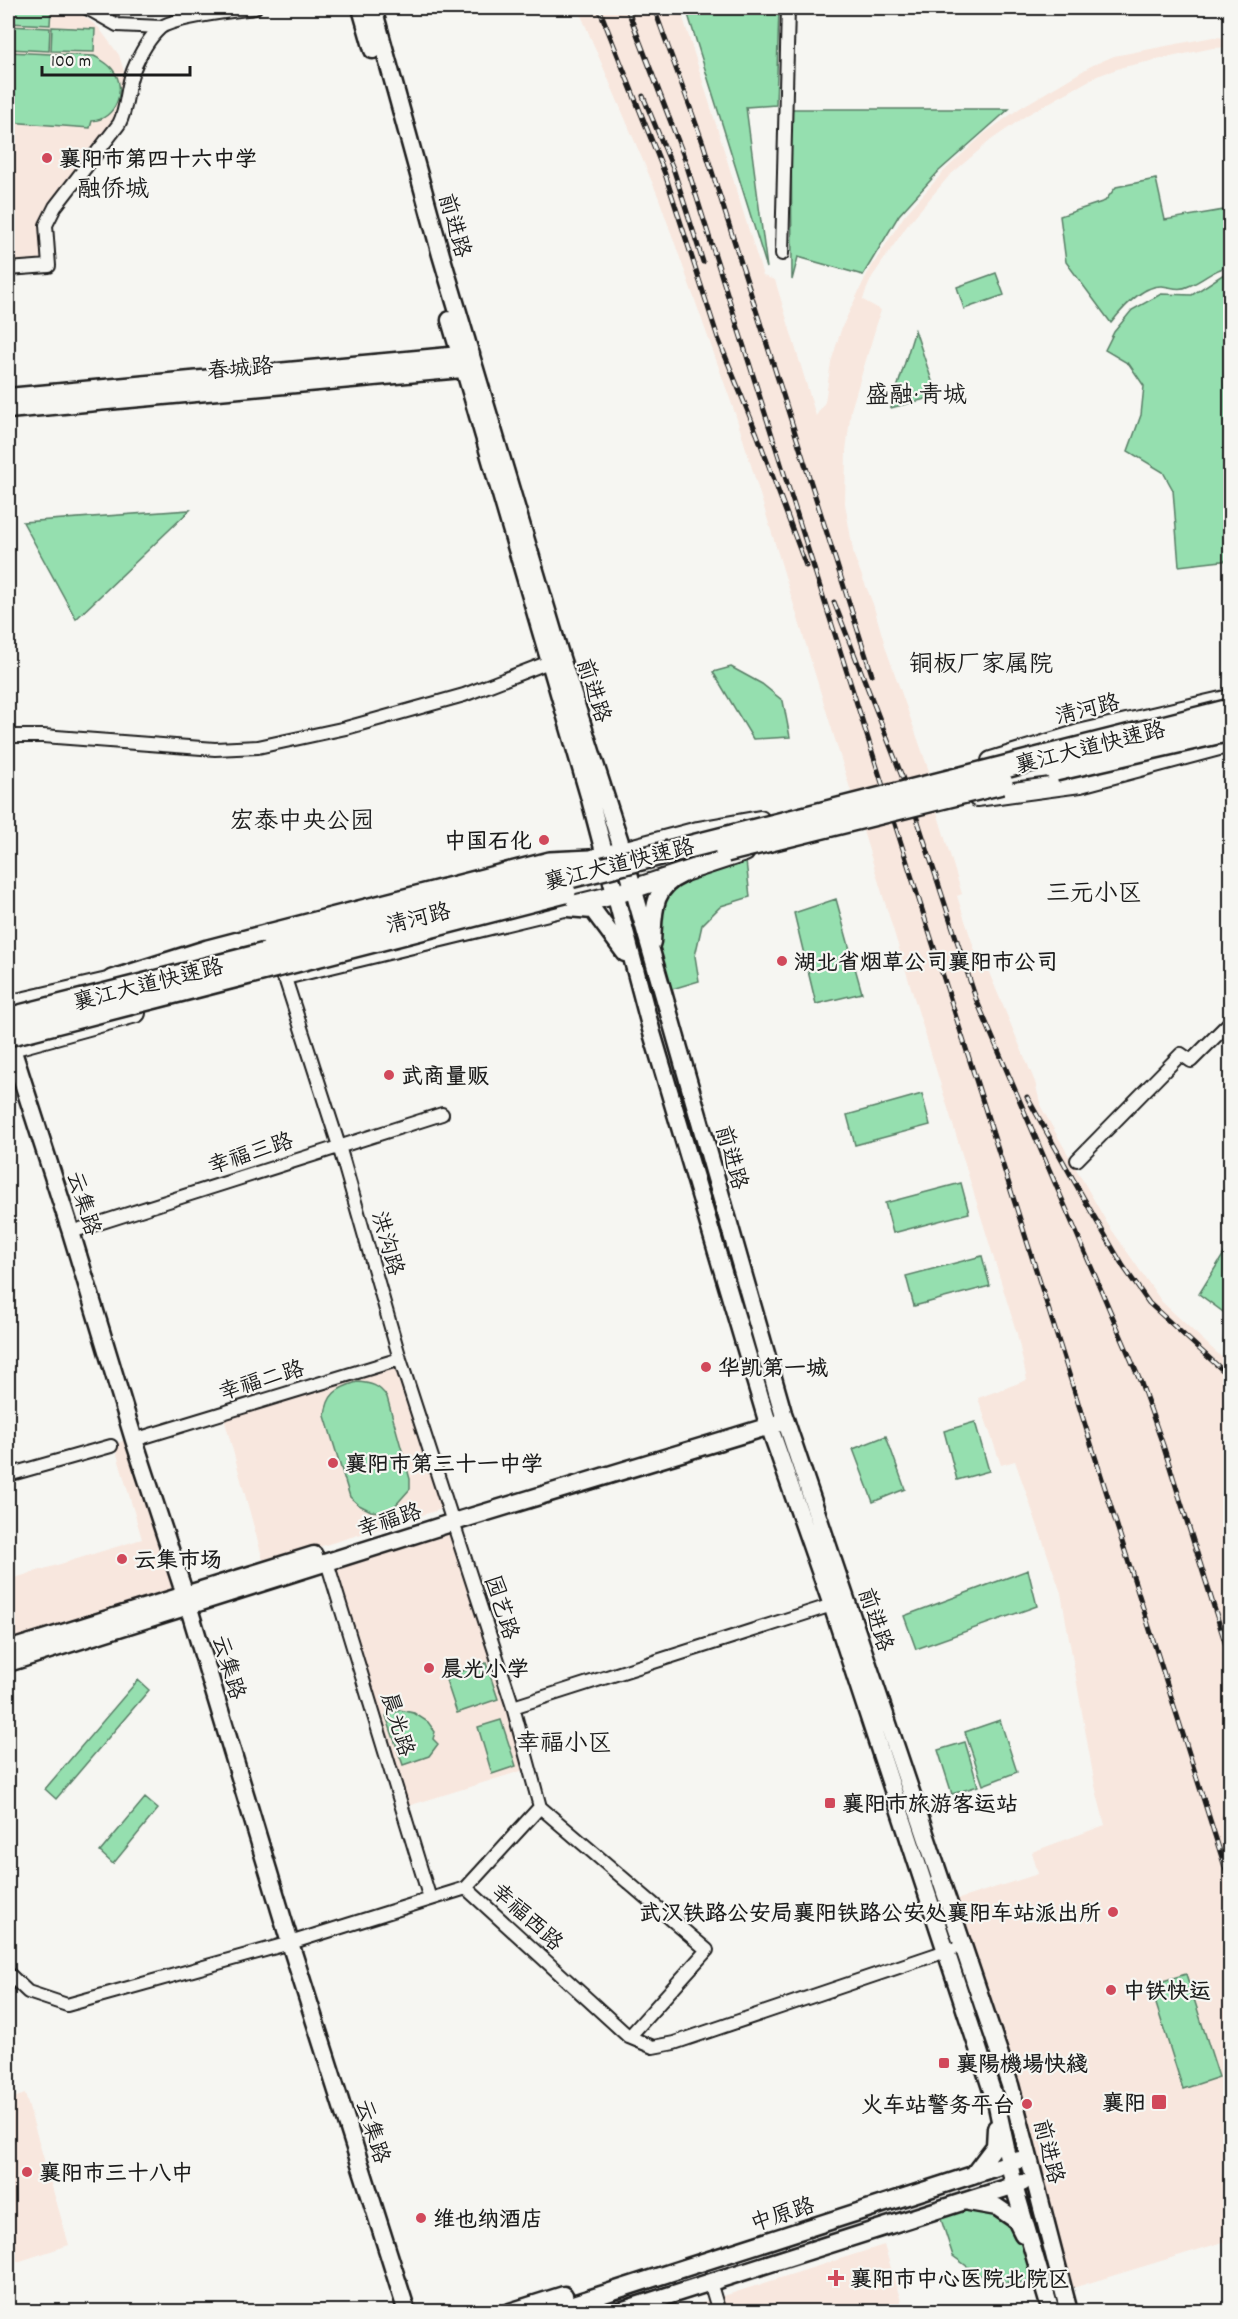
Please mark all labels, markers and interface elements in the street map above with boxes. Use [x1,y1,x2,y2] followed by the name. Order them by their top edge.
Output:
[42,39,190,77] scale bar
[51,50,91,75] text: 100 m
[59,146,257,177] place label: 襄阳市第四十六中学
[40,151,54,165] marker: 襄阳市第四十六中学
[77,174,149,208] district label: 融侨城
[429,190,477,262] street label: 前进路
[206,352,275,389] street label: 春城路
[865,380,967,414] district label: 盛融·青城
[909,649,1053,683] district label: 铜板厂家属院
[567,655,617,727] street label: 前进路
[1052,688,1124,734] street label: 清河路
[1012,716,1169,783] street label: 襄江大道快速路
[230,806,374,840] district label: 宏泰中央公园
[444,828,532,859] place label: 中国石化
[537,833,551,847] marker: 中国石化
[541,833,698,900] street label: 襄江大道快速路
[1046,878,1142,912] district label: 三元小区
[383,897,455,943] street label: 清河路
[794,949,1058,980] place label: 湖北省烟草公司襄阳市公司
[70,953,227,1020] street label: 襄江大道快速路
[775,954,789,968] marker: 湖北省烟草公司襄阳市公司
[401,1063,489,1094] place label: 武商量贩
[382,1068,396,1082] marker: 武商量贩
[706,1122,754,1194] street label: 前进路
[204,1127,298,1184] street label: 幸福三路
[57,1168,107,1240] street label: 云集路
[362,1208,410,1280] street label: 洪沟路
[215,1355,309,1410] street label: 幸福二路
[718,1355,828,1386] place label: 华凯第一城
[699,1360,713,1374] marker: 华凯第一城
[345,1451,543,1482] place label: 襄阳市第三十一中学
[326,1456,340,1470] marker: 襄阳市第三十一中学
[354,1497,426,1547] street label: 幸福路
[134,1547,222,1578] place label: 云集市场
[115,1552,129,1566] marker: 云集市场
[475,1572,525,1644] street label: 园艺路
[848,1584,899,1656] street label: 前进路
[202,1632,251,1704] street label: 云集路
[441,1656,529,1687] place label: 晨光小学
[422,1661,436,1675] marker: 晨光小学
[371,1689,420,1761] street label: 晨光路
[516,1728,612,1762] district label: 幸福小区
[842,1791,1018,1822] place label: 襄阳市旅游客运站
[823,1796,837,1810] marker: 襄阳市旅游客运站
[483,1878,569,1960] street label: 幸福西路
[639,1900,1101,1931] place label: 武汉铁路公安局襄阳铁路公安处襄阳车站派出所
[1106,1905,1120,1919] marker: 武汉铁路公安局襄阳铁路公安处襄阳车站派出所
[1123,1978,1211,2009] place label: 中铁快运
[1104,1983,1118,1997] marker: 中铁快运
[956,2051,1088,2082] place label: 襄陽機場快綫
[937,2056,951,2070] marker: 襄陽機場快綫
[1102,2090,1146,2121] place label: 襄阳
[861,2092,1015,2123] place label: 火车站警务平台
[1150,2093,1168,2111] marker: 襄阳
[346,2096,396,2168] street label: 云集路
[1020,2097,1034,2111] marker: 火车站警务平台
[1024,2116,1070,2188] street label: 前进路
[39,2160,193,2191] place label: 襄阳市三十八中
[20,2165,34,2179] marker: 襄阳市三十八中
[747,2191,819,2241] street label: 中原路
[433,2206,543,2237] place label: 维也纳酒店
[414,2211,428,2225] marker: 维也纳酒店
[850,2266,1070,2297] place label: 襄阳市中心医院北院区
[827,2269,845,2287] marker: 襄阳市中心医院北院区

